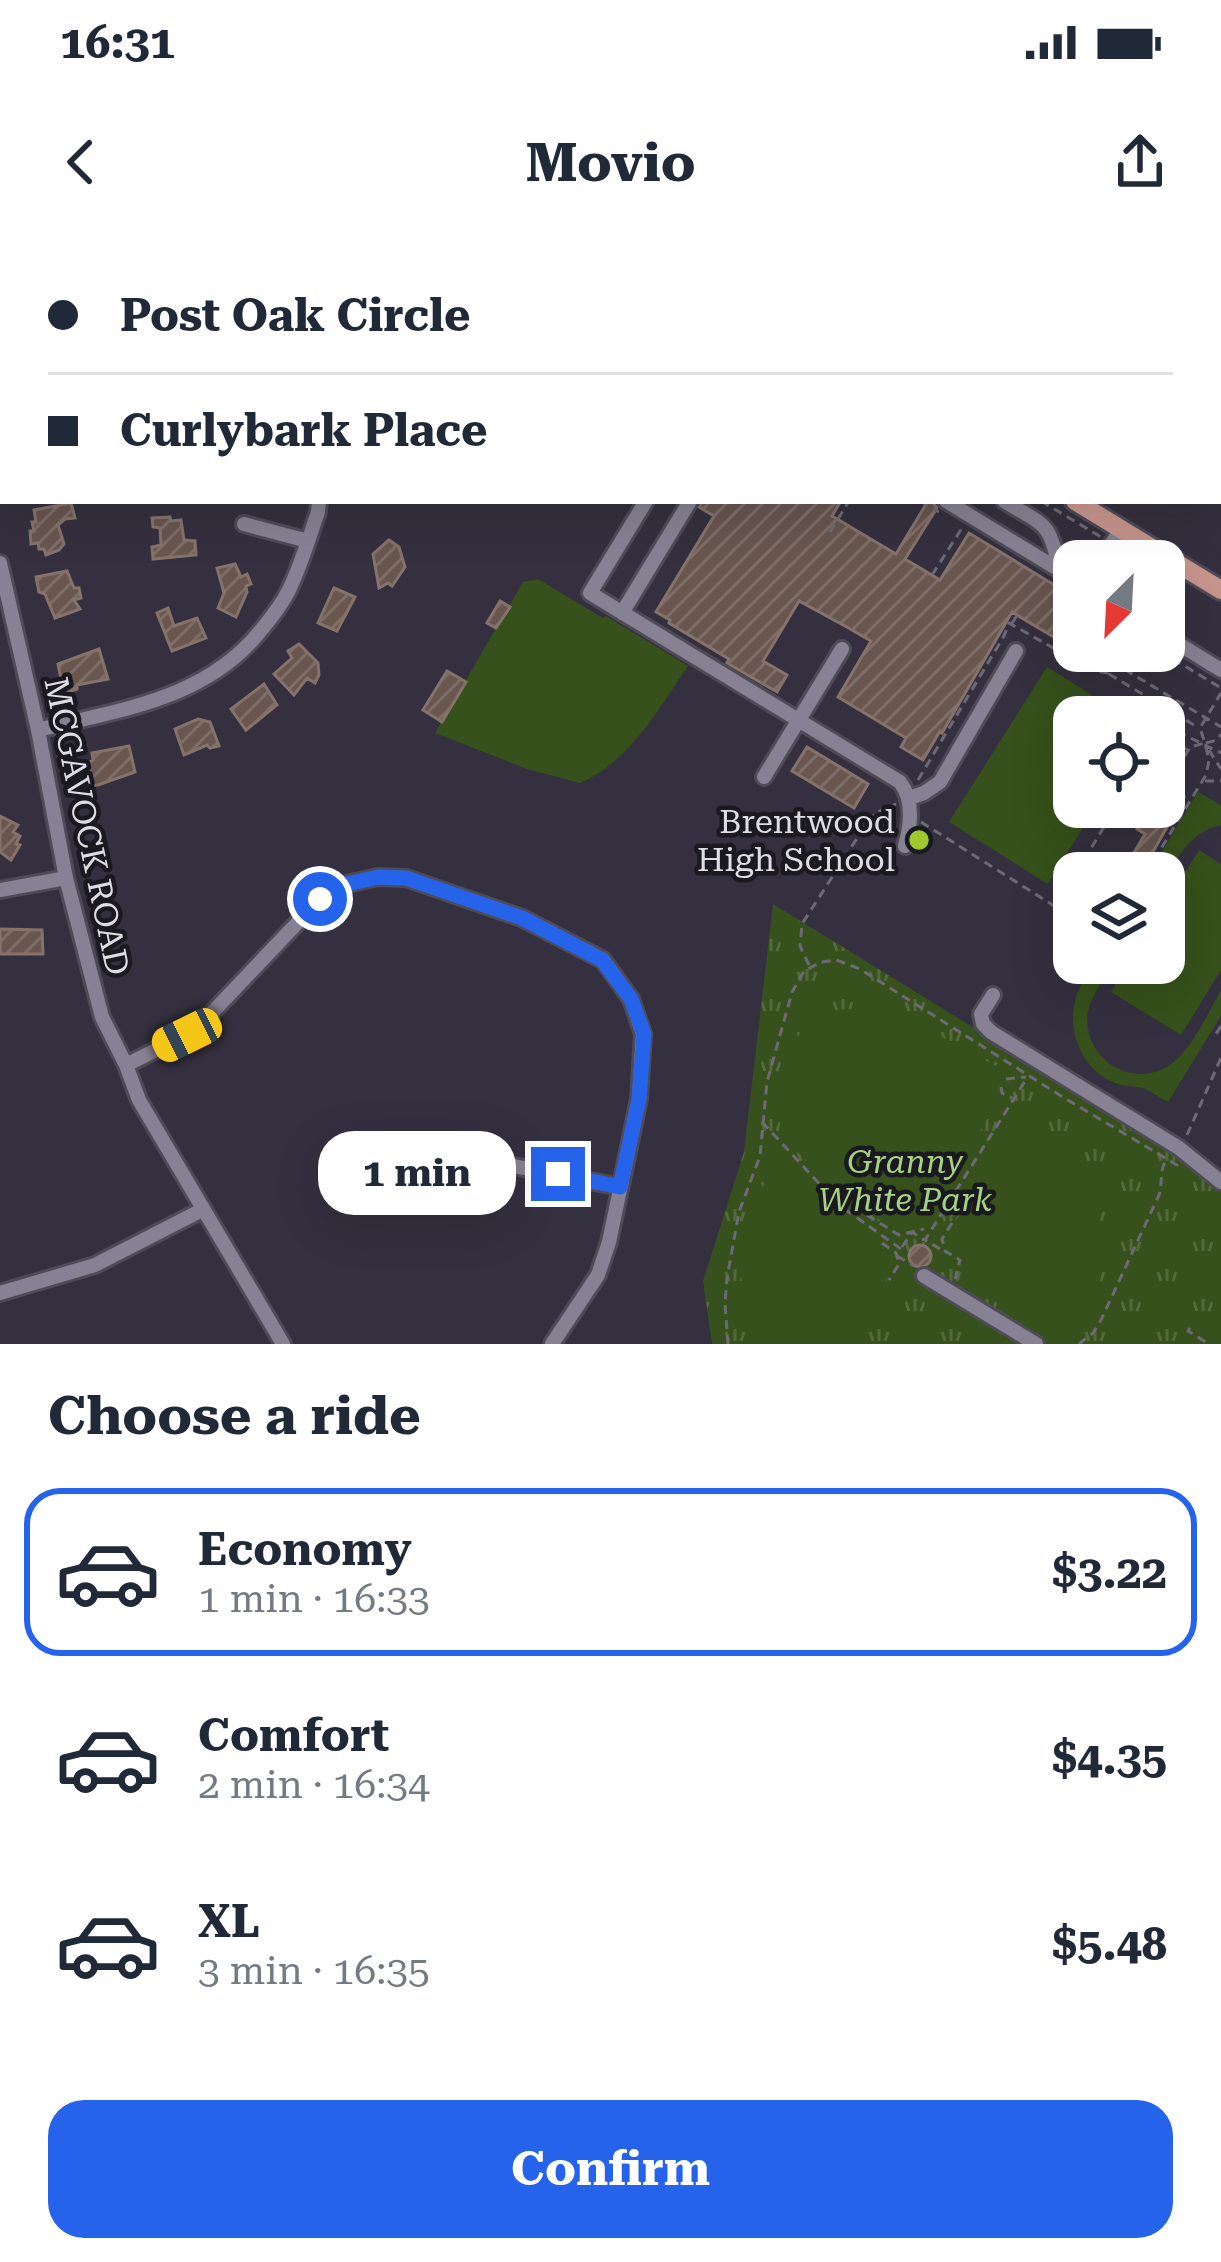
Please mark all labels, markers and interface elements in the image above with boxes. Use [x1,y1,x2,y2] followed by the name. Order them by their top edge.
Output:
[60,16,175,69] text: 16:31
[48,129,114,195] icon: back
[1107,129,1173,195] icon: share
[525,131,696,194] text: Movio
[120,289,470,342] text: Post Oak Circle
[120,404,487,457] text: Curlybark Place
[1053,540,1185,672] north arrow
[1053,540,1185,984] map controls
[36,673,138,979] street label: MCGAVOCK ROAD
[1053,696,1185,828] button: locate
[697,802,895,879] place label: Brentwood High School
[906,827,932,853] marker: Brentwood High School
[1053,852,1185,984] button: layers
[293,872,347,926] route start
[147,1003,227,1067] car
[318,1132,516,1216] callout: 1 min
[818,1142,992,1219] park label: Granny White Park
[531,1147,585,1201] route end
[363,1150,471,1196] text: 1 min
[48,1384,421,1447] text: Choose a ride
[54,1518,162,1626] icon: car
[198,1523,412,1576] text: Economy
[1052,1546,1167,1599] text: $3.22
[198,1576,430,1622] text: 1 min · 16:33
[54,1704,162,1812] icon: car
[198,1709,389,1762] text: Comfort
[1052,1732,1167,1785] text: $4.35
[198,1762,430,1808] text: 2 min · 16:34
[54,1890,162,1998] icon: car
[198,1895,260,1948] text: XL
[1052,1918,1167,1971] text: $5.48
[198,1948,430,1994] text: 3 min · 16:35
[48,2100,1173,2238] button: Confirm

